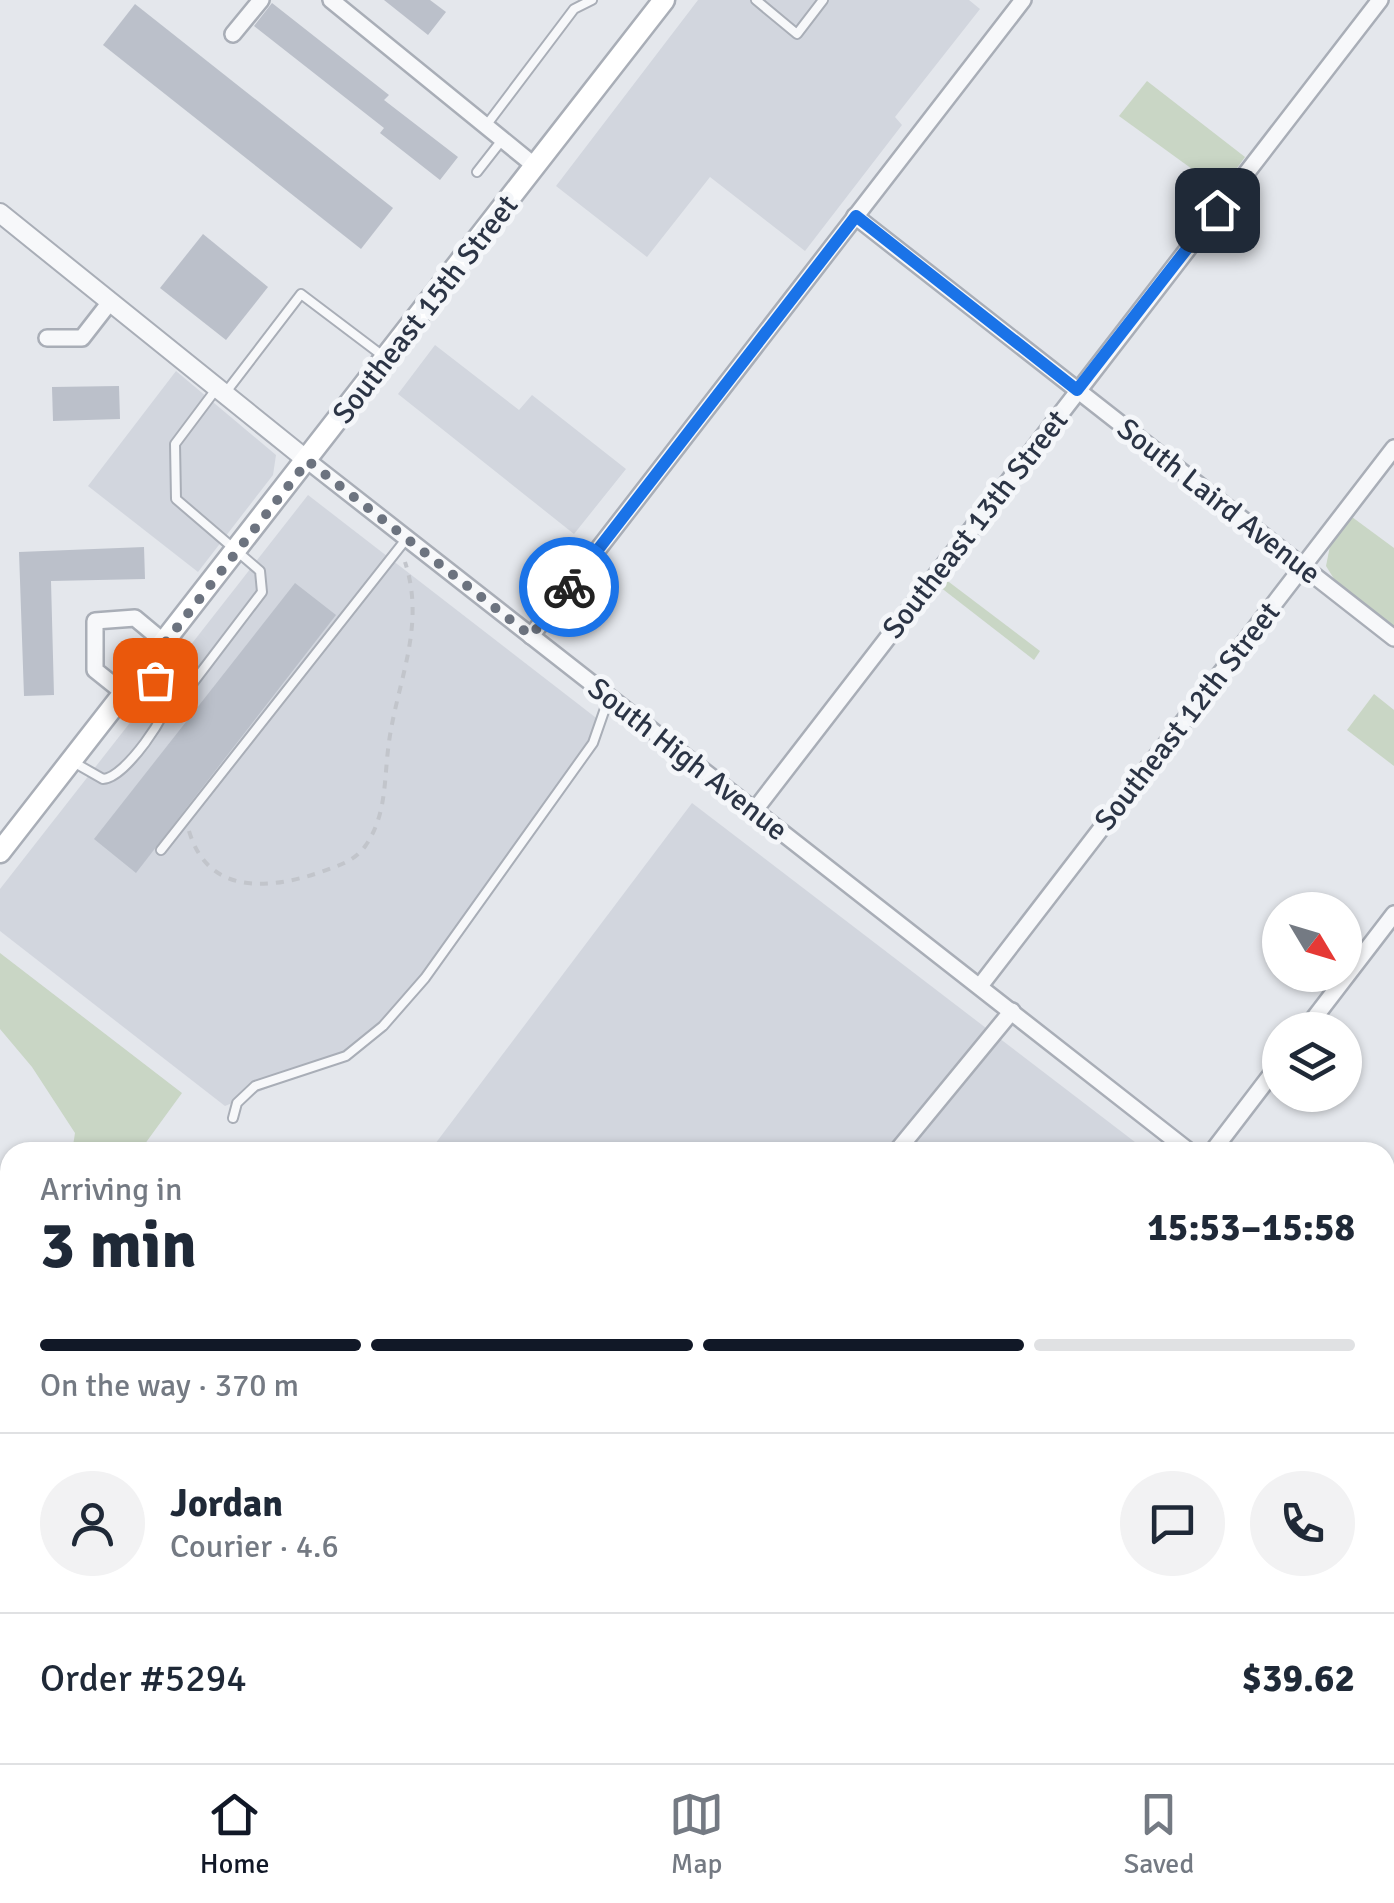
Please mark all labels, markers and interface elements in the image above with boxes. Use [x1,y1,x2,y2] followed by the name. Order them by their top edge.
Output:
[1175,168,1260,253] pin
[1190,183,1245,238] icon: home
[325,188,526,431] street label: Southeast 15th Street
[875,403,1076,646] street label: Southeast 13th Street
[1110,410,1328,592] street label: South Laird Avenue
[519,537,619,637] courier
[542,560,597,615] icon: bike
[1087,595,1288,838] street label: Southeast 12th Street
[113,638,198,723] pin
[128,653,183,708] icon: bag
[581,670,795,849] street label: South High Avenue
[1262,892,1362,992] north arrow
[1262,892,1362,1112] map controls
[1262,1012,1362,1112] button: layers
[40,1170,182,1209] text: Arriving in
[1147,1204,1355,1251] text: 15:53–15:58
[40,1206,197,1286] text: 3 min
[40,1366,299,1405] text: On the way · 370 m
[40,1471,145,1576] button: person
[1120,1471,1225,1576] button: chat
[1250,1471,1355,1576] button: phone
[170,1480,283,1527] text: Jordan
[170,1527,339,1566] text: Courier · 4.6
[40,1655,247,1702] text: Order #5294
[1242,1655,1355,1702] text: $39.62
[200,1787,270,1881] tab: Home
[669,1787,724,1881] tab: Map
[1124,1787,1194,1881] tab: Saved

